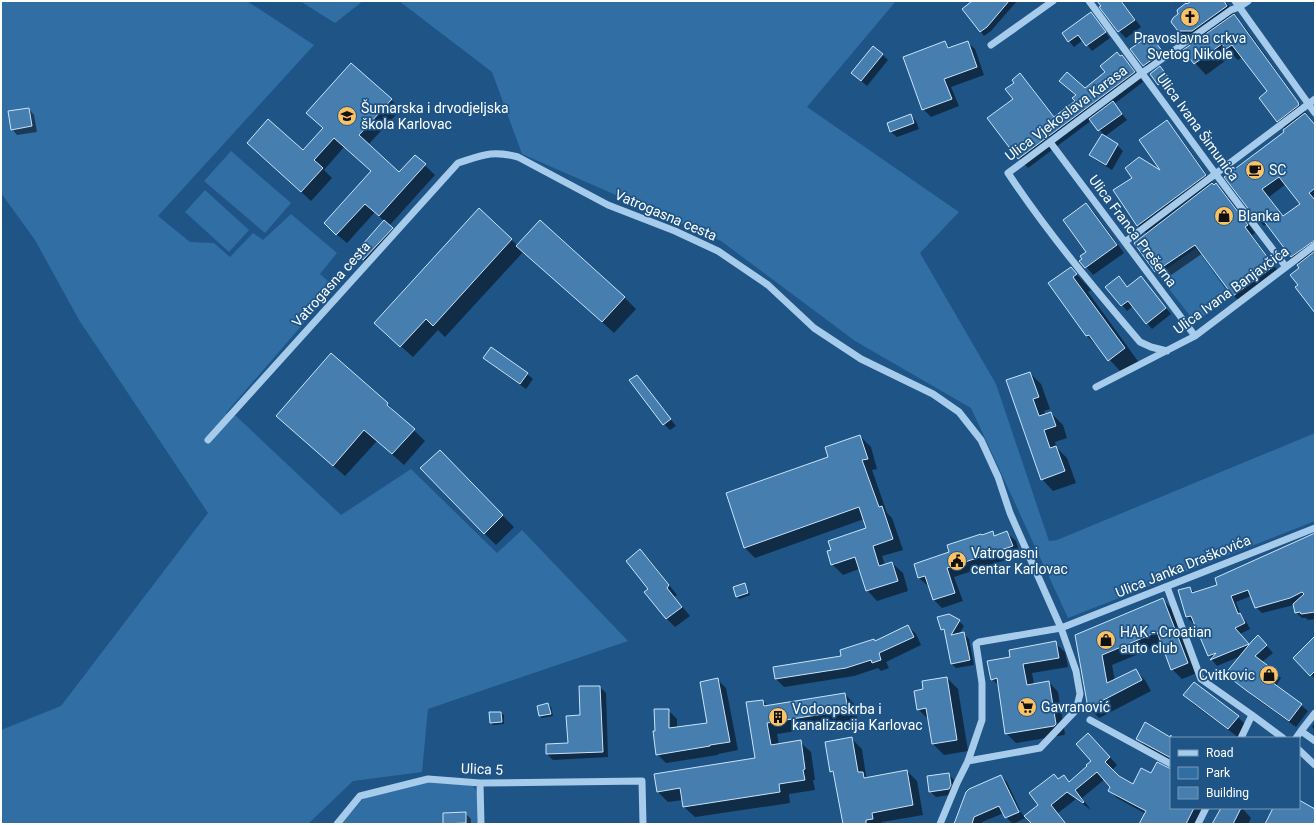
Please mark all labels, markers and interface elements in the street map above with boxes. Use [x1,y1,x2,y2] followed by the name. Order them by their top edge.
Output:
[1179,6,1201,28] church icon: Pravoslavna crkva Svetog Nikole
[1134,30,1246,62] place label: Pravoslavna crkva Svetog Nikole
[1002,62,1130,164] street label: Ulica Vjekoslava Karasa
[1154,70,1243,184] street label: Ulica Ivana Šimunića
[361,99,509,132] place label: Šumarska i drvodjeljska škola Karlovac
[336,105,358,127] school or university icon: Šumarska i drvodjeljska škola Karlovac
[1244,159,1266,181] cafe icon: SC
[1269,162,1286,178] place label: SC
[1086,172,1180,290] street label: Ulica Franca Prešerna
[613,186,719,244] street label: Vatrogasna cesta
[1213,205,1235,227] shop icon: Blanka
[1238,208,1280,224] place label: Blanka
[289,238,373,330] street label: Vatrogasna cesta
[1170,243,1292,337] street label: Ulica Ivana Banjavčića
[1113,532,1253,600] street label: Ulica Janka Draškovića
[971,545,1068,577] place label: Vatrogasni centar Karlovac
[946,550,968,572] public building icon: Vatrogasni centar Karlovac
[1120,624,1212,656] place label: HAK - Croatian auto club
[1095,629,1117,651] shop icon: HAK - Croatian auto club
[1258,664,1280,686] shop icon: Cvitkovic
[1199,667,1255,683] place label: Cvitkovic
[1016,696,1038,718] supermarket icon: Gavranović
[1041,699,1110,715] place label: Gavranović
[792,701,923,733] place label: Vodoopskrba i kanalizacija Karlovac
[767,706,789,728] building icon: Vodoopskrba i kanalizacija Karlovac
[1170,737,1300,809] legend
[1206,746,1234,760] text: Road
[461,760,503,778] street label: Ulica 5
[1206,766,1231,780] text: Park
[1206,786,1249,800] text: Building

